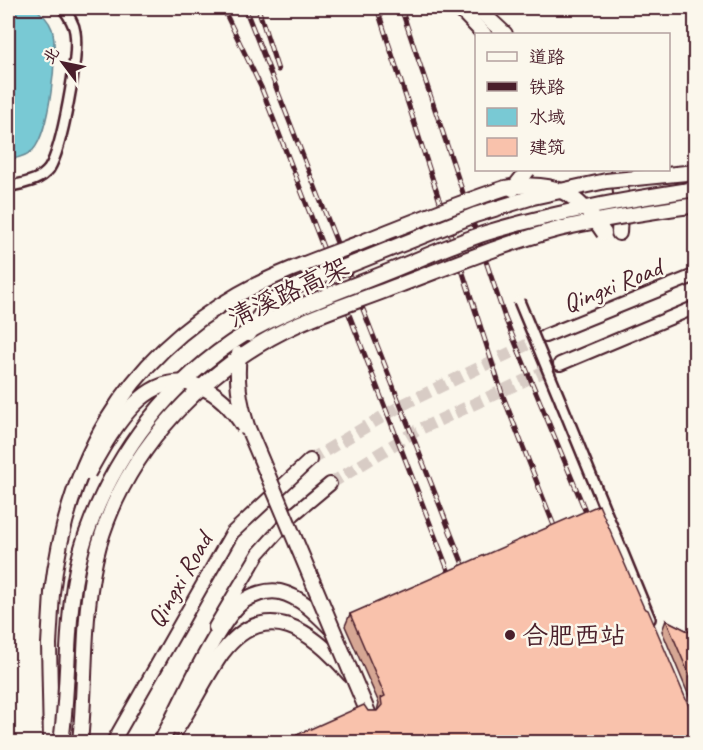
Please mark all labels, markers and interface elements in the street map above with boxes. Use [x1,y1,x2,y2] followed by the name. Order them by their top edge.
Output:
[33,33,93,93] north arrow
[475,33,670,171] legend
[38,43,64,68] text: 北
[529,46,565,68] text: 道路
[529,76,565,98] text: 铁路
[529,106,565,128] text: 水域
[529,136,565,158] text: 建筑
[558,249,670,320] street label: Qingxi Road
[222,250,354,335] street label: 清溪路高架
[139,524,222,633] street label: Qingxi Road
[522,619,626,652] place label: 合肥西站
[503,628,517,642] marker: 合肥西站

